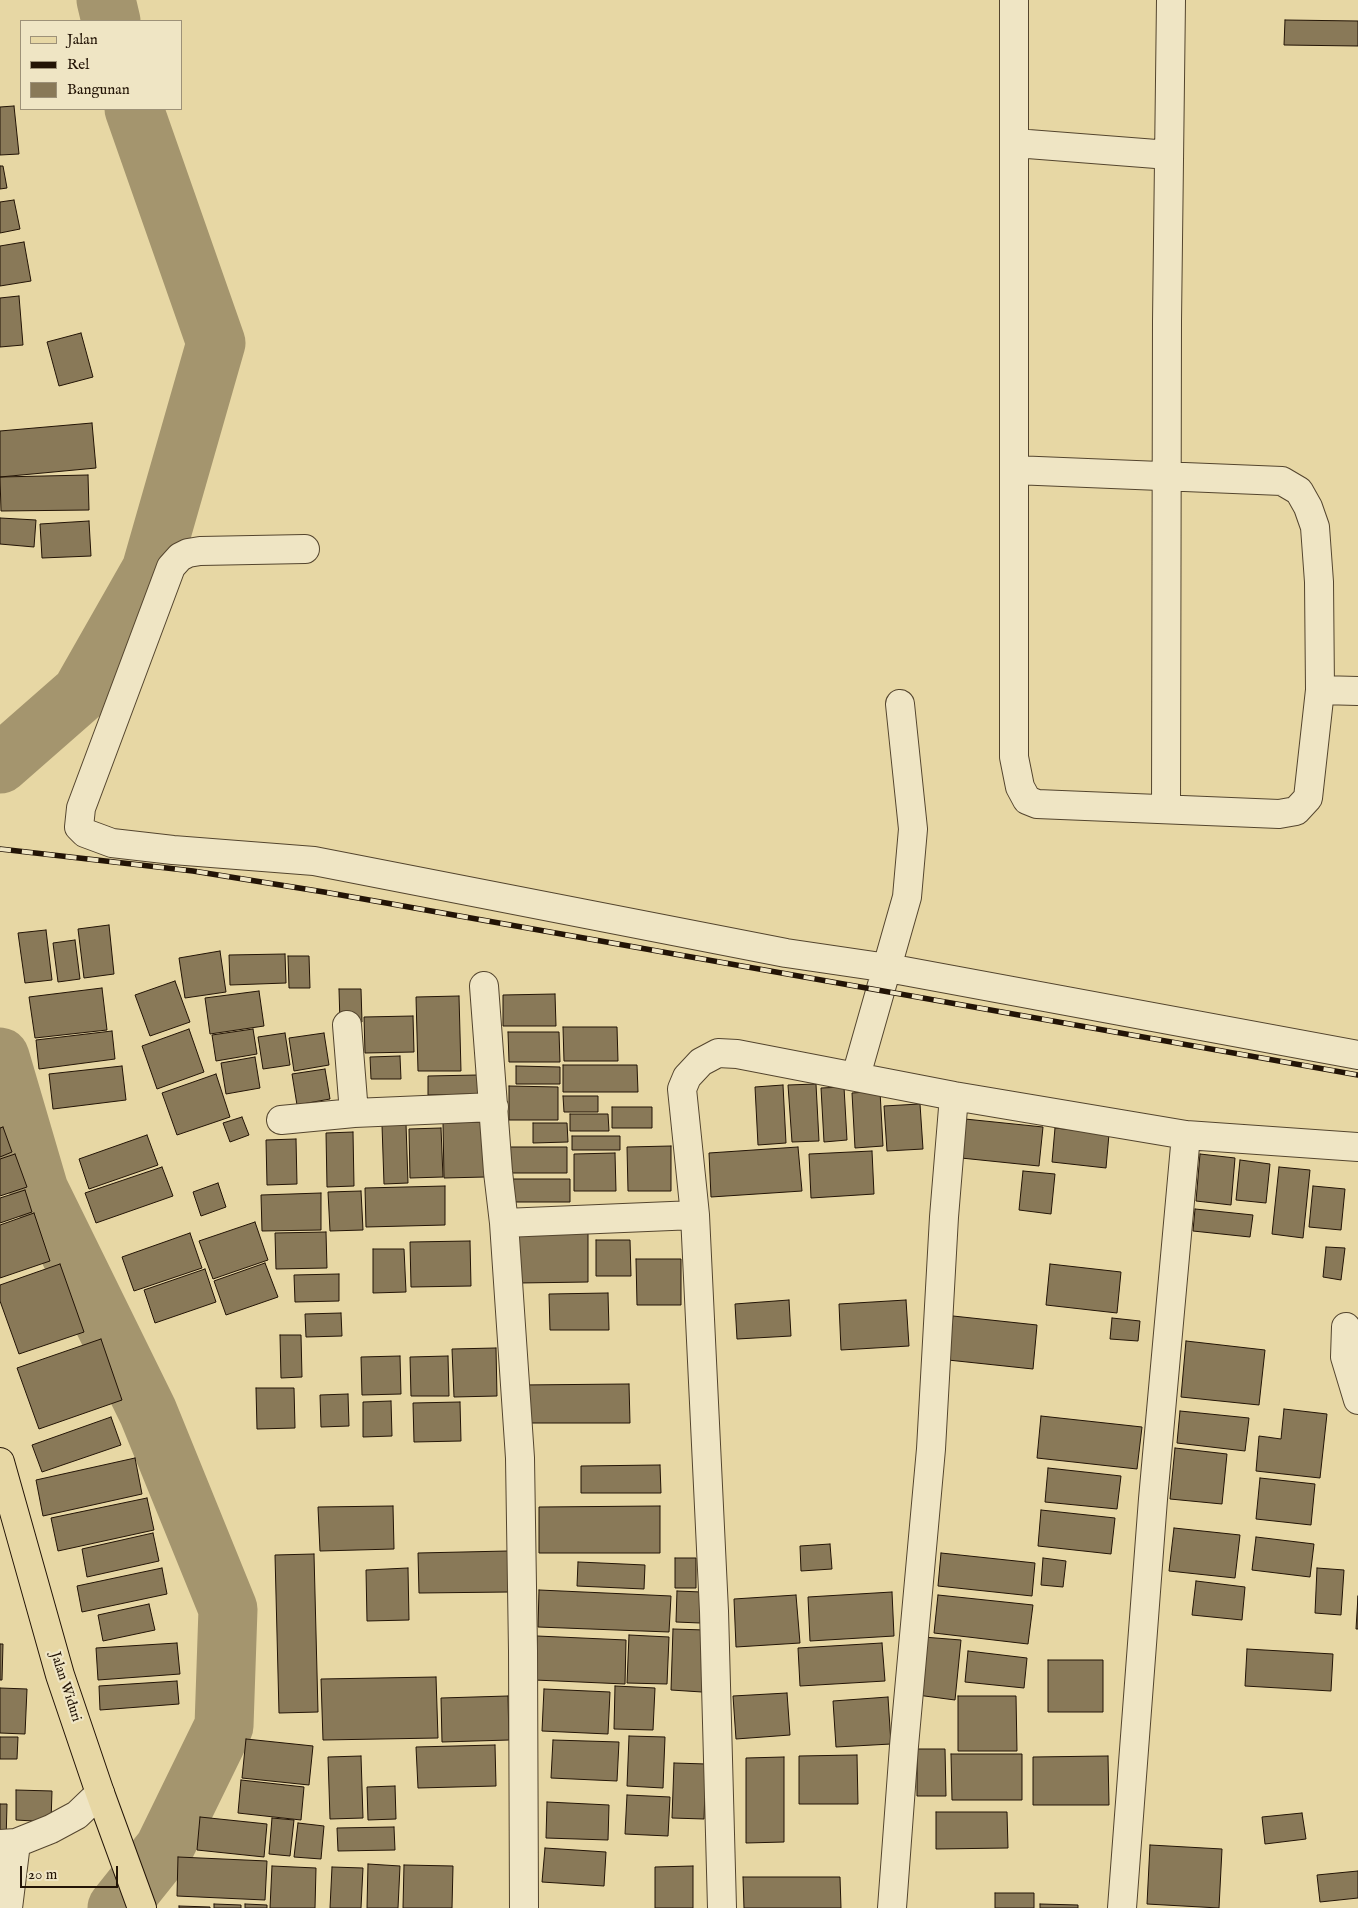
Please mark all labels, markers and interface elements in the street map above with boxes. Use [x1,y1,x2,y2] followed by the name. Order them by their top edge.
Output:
[20,20,182,110] legend
[67,30,98,49] text: Jalan
[67,55,89,74] text: Rel
[67,80,130,99] text: Bangunan
[46,1650,84,1724] street label: Jalan Widuri
[22,1856,120,1888] scale bar
[28,1865,57,1884] text: 20 m

